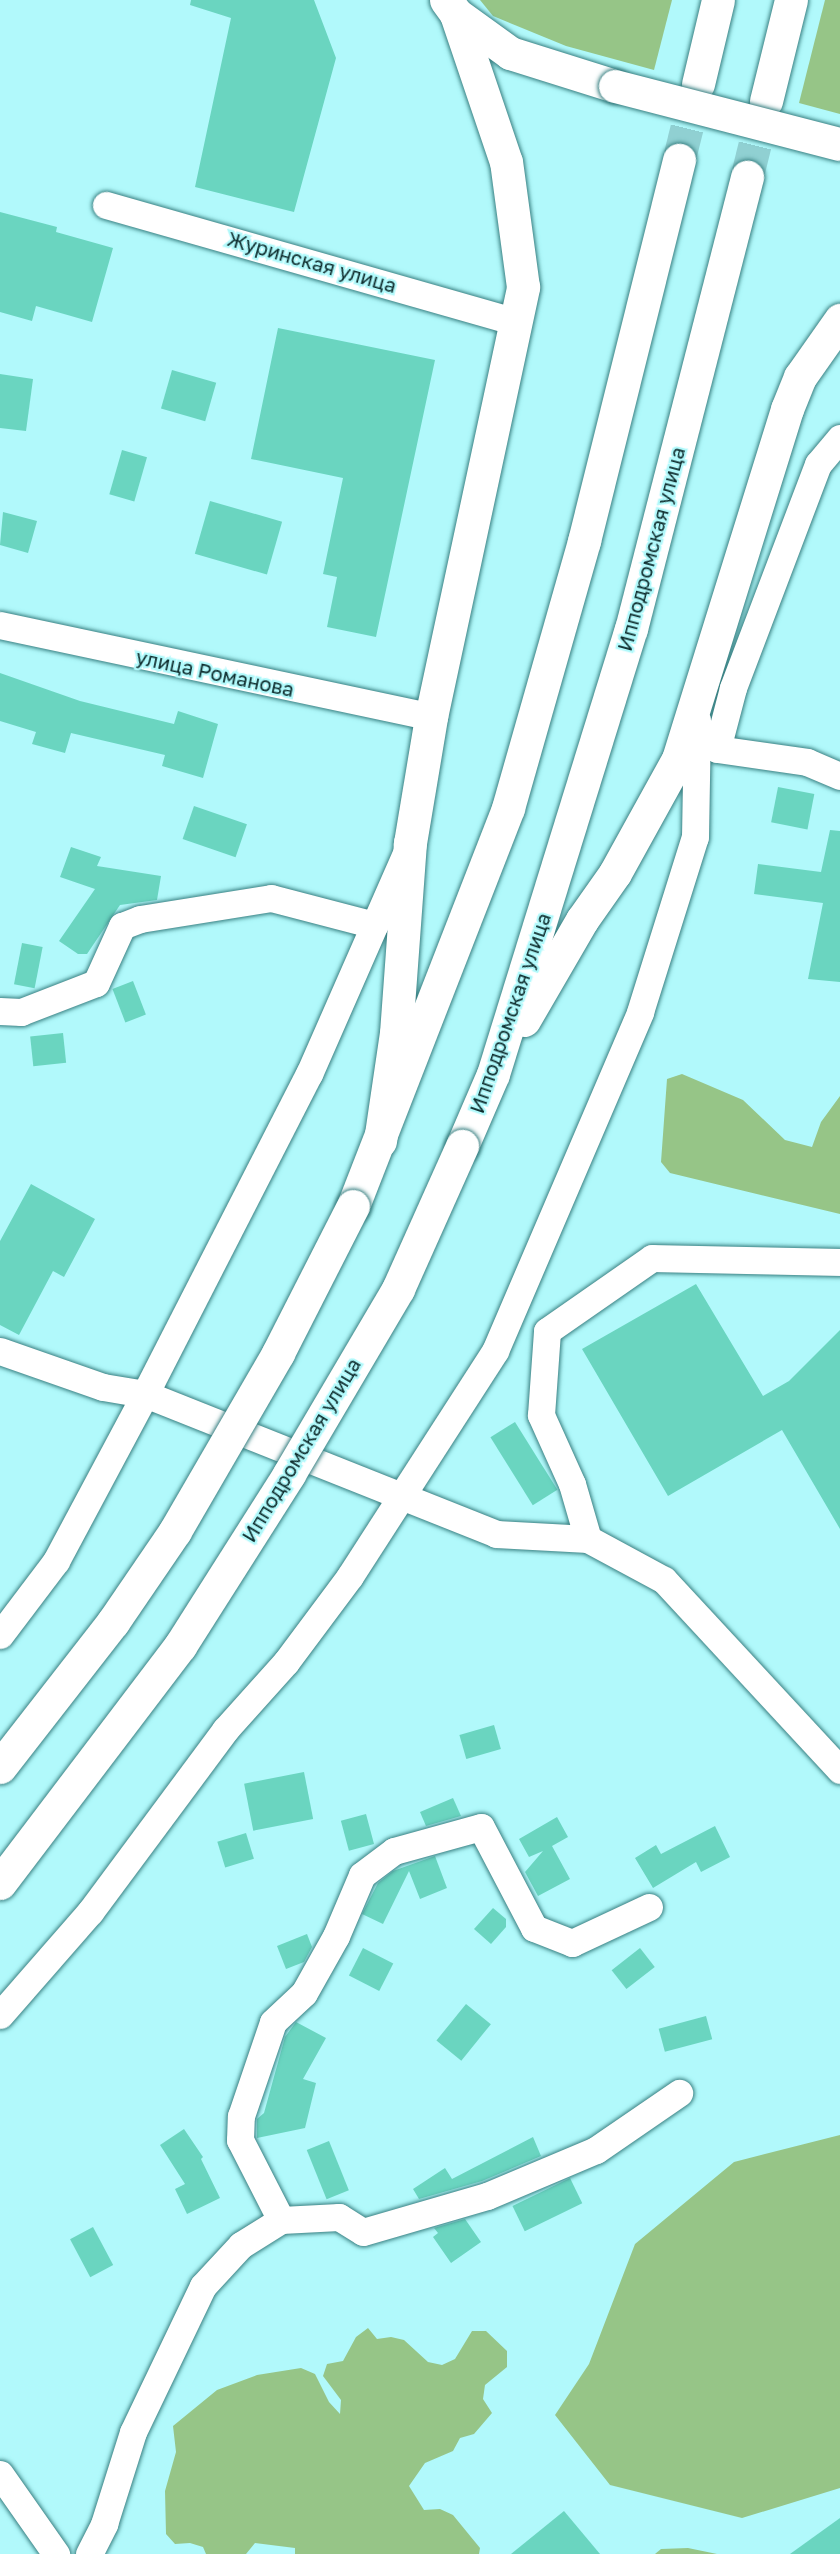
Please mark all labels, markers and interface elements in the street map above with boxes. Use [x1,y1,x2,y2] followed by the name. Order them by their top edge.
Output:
[225,226,399,298] street label: Журинская улица
[612,444,690,654] street label: Ипподромская улица
[134,645,296,701] street label: улица Романова
[464,910,556,1116] street label: Ипподромская улица
[237,1354,365,1546] street label: Ипподромская улица

